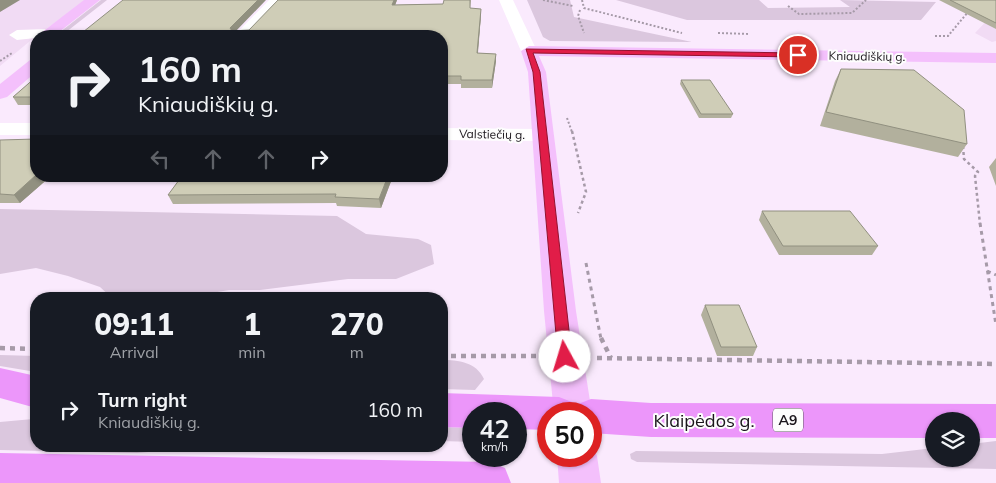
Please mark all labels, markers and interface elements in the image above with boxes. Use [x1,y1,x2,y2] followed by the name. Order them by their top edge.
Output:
[777,34,819,76] pin
[784,41,812,69] icon: arrive
[138,47,242,91] text: 160 m
[829,48,905,64] street label: Kniaudiškių g.
[55,50,120,115] icon: right
[138,90,279,118] text: Kniaudiškių g.
[459,126,525,142] street label: Valstiečių g.
[146,145,174,173] icon: left
[199,145,227,173] icon: ahead
[252,145,280,173] icon: ahead
[305,145,333,173] icon: right
[94,305,174,343] text: 09:11
[243,305,261,343] text: 1
[330,305,384,343] text: 270
[538,330,590,382] position arrow
[110,342,159,362] text: Arrival
[238,342,266,362] text: min
[350,342,364,362] text: m
[98,388,187,412] text: Turn right
[55,396,83,424] icon: right
[367,398,423,422] text: 160 m
[537,402,602,467] speed limit sign: 50
[773,408,803,432] road number: A9
[653,409,755,432] street label: Klaipėdos g.
[98,412,200,432] text: Kniaudiškių g.
[925,412,980,467] map controls
[925,412,980,467] button: layers
[479,413,510,444] text: 42
[481,439,508,454] text: km/h

